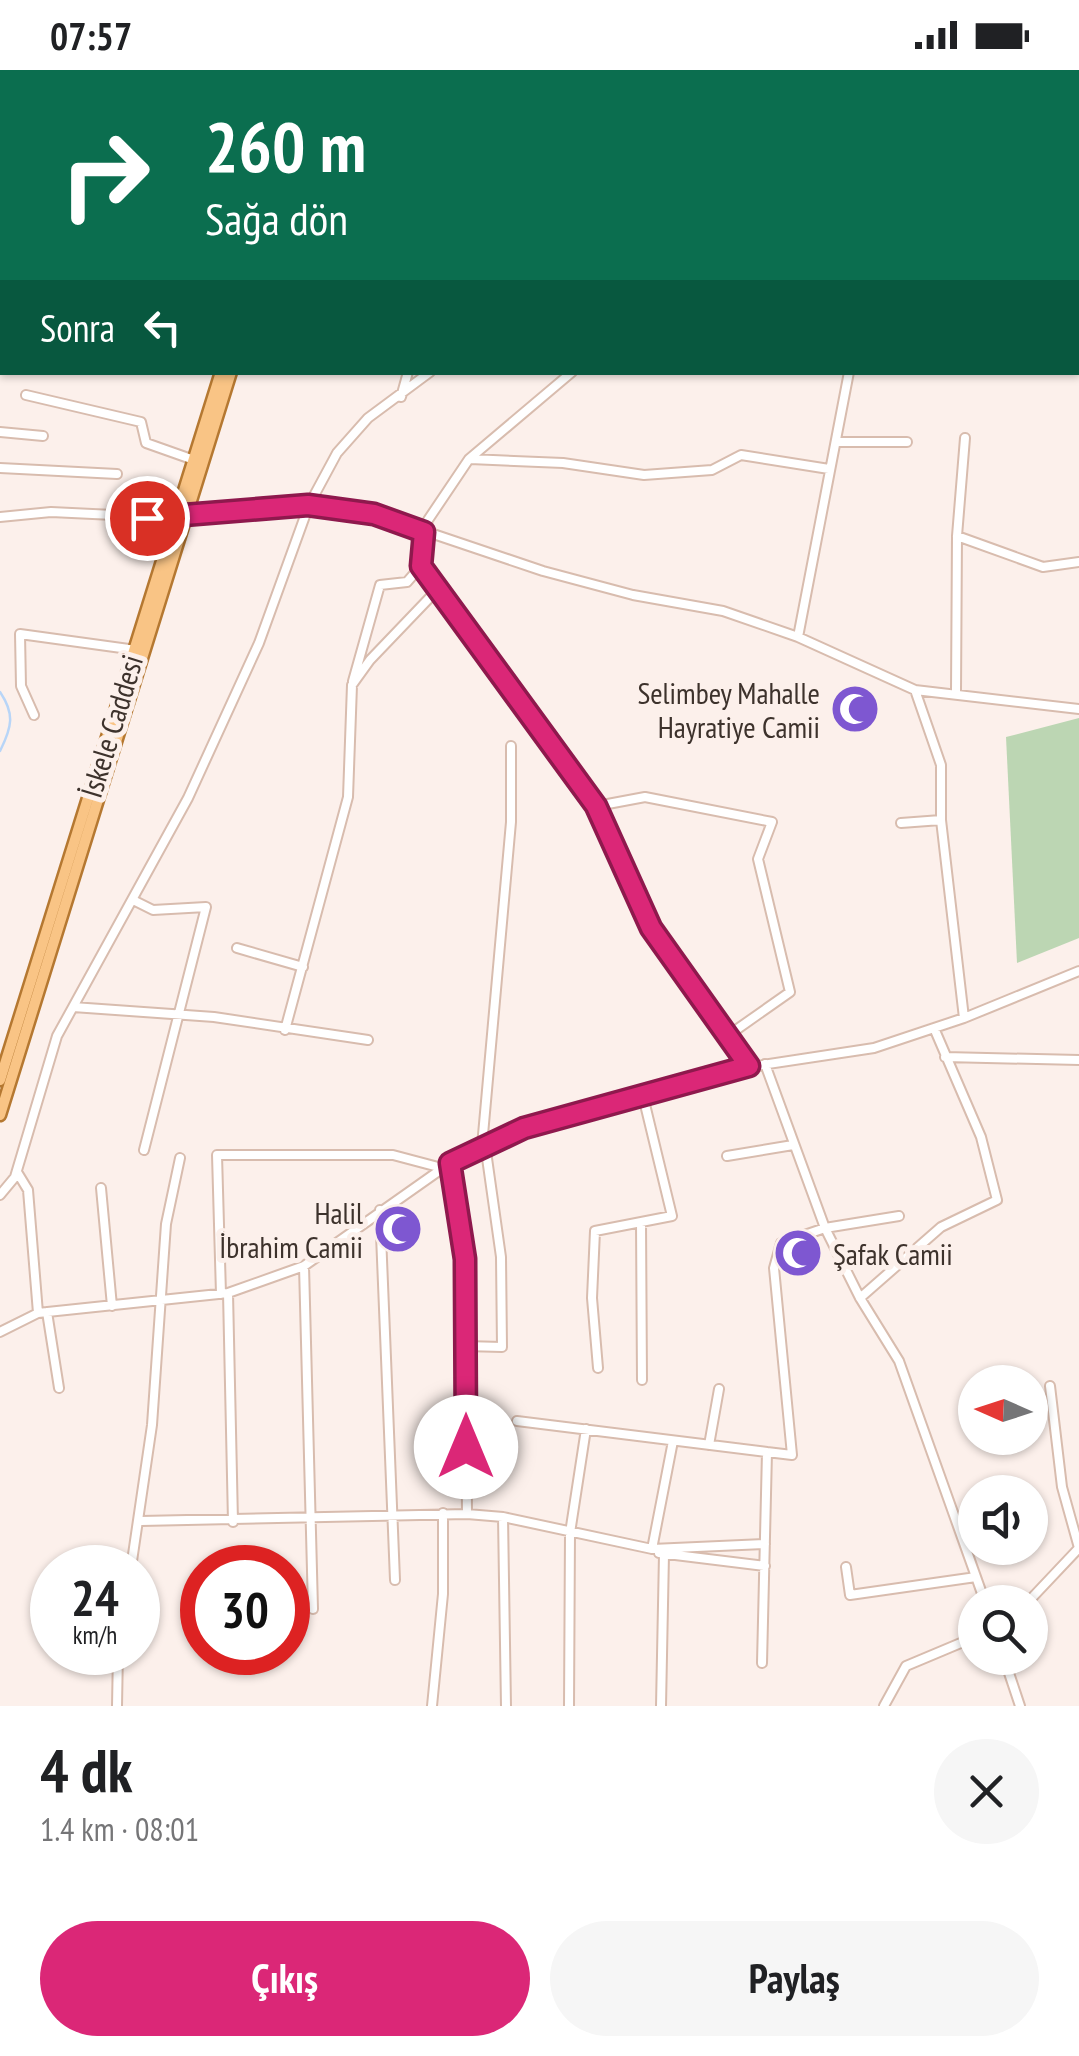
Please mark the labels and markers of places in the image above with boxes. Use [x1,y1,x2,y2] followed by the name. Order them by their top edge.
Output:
[105,476,190,561] pin
[637,673,820,746] place label: Selimbey Mahalle Hayratiye Camii
[829,683,881,735] mosque icon: Selimbey Mahalle Hayratiye Camii
[219,1193,363,1266] place label: Halil İbrahim Camii
[372,1203,424,1255] mosque icon: Halil İbrahim Camii
[772,1227,824,1279] mosque icon: Şafak Camii
[833,1234,953,1273] place label: Şafak Camii

